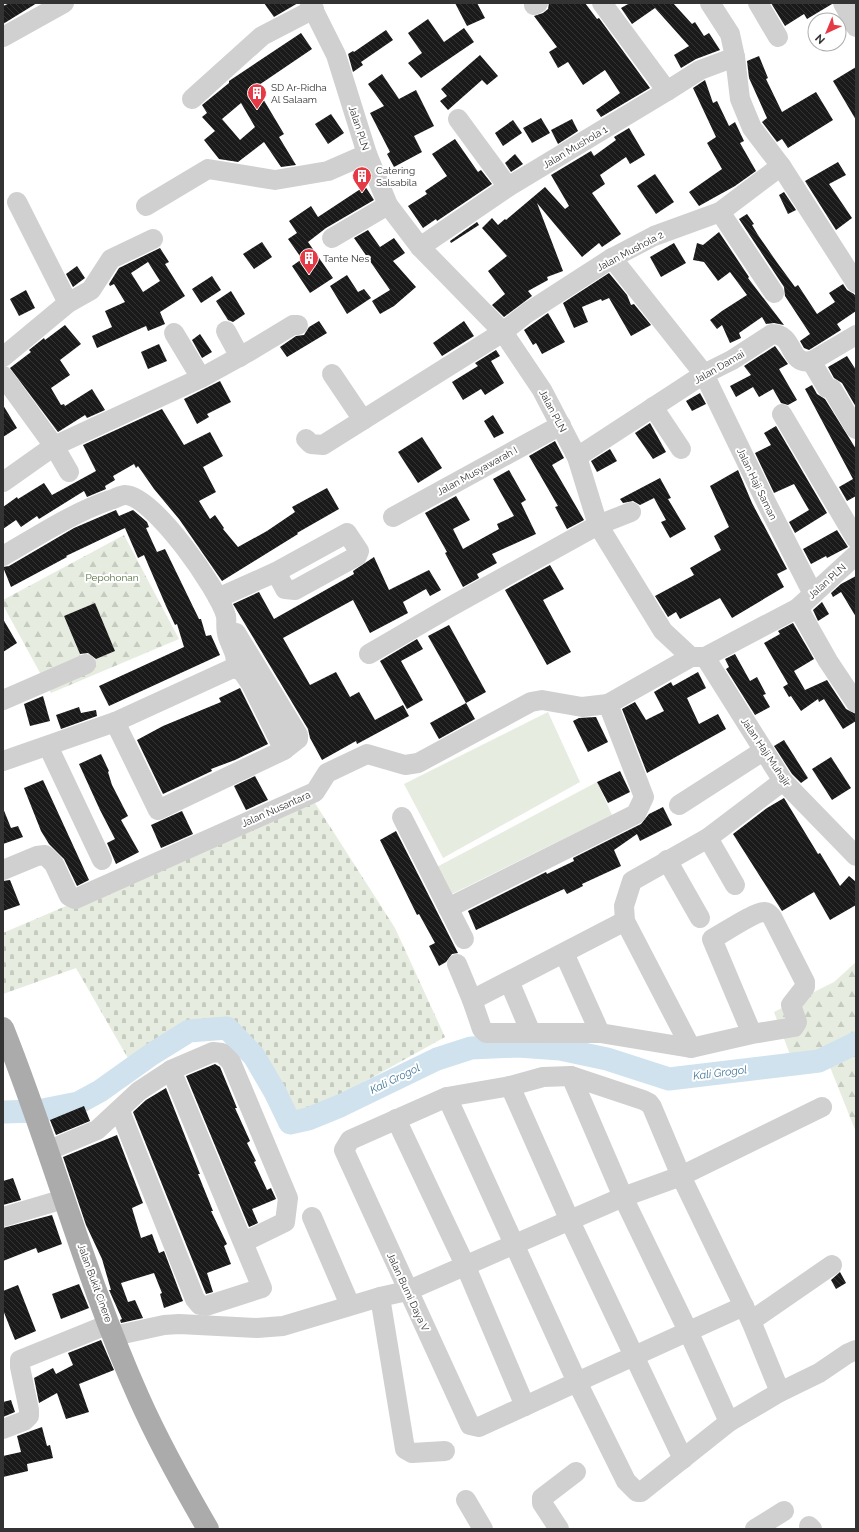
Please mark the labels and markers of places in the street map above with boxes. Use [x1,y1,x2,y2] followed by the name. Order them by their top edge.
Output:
[246,82,268,110] building icon: SD Ar-Ridha Al Salaam
[271,82,327,105] place label: SD Ar-Ridha Al Salaam
[351,165,373,193] building icon: Catering Salsabila
[376,165,417,188] place label: Catering Salsabila
[298,247,320,275] building icon: Tante Nes
[323,253,369,264] place label: Tante Nes

